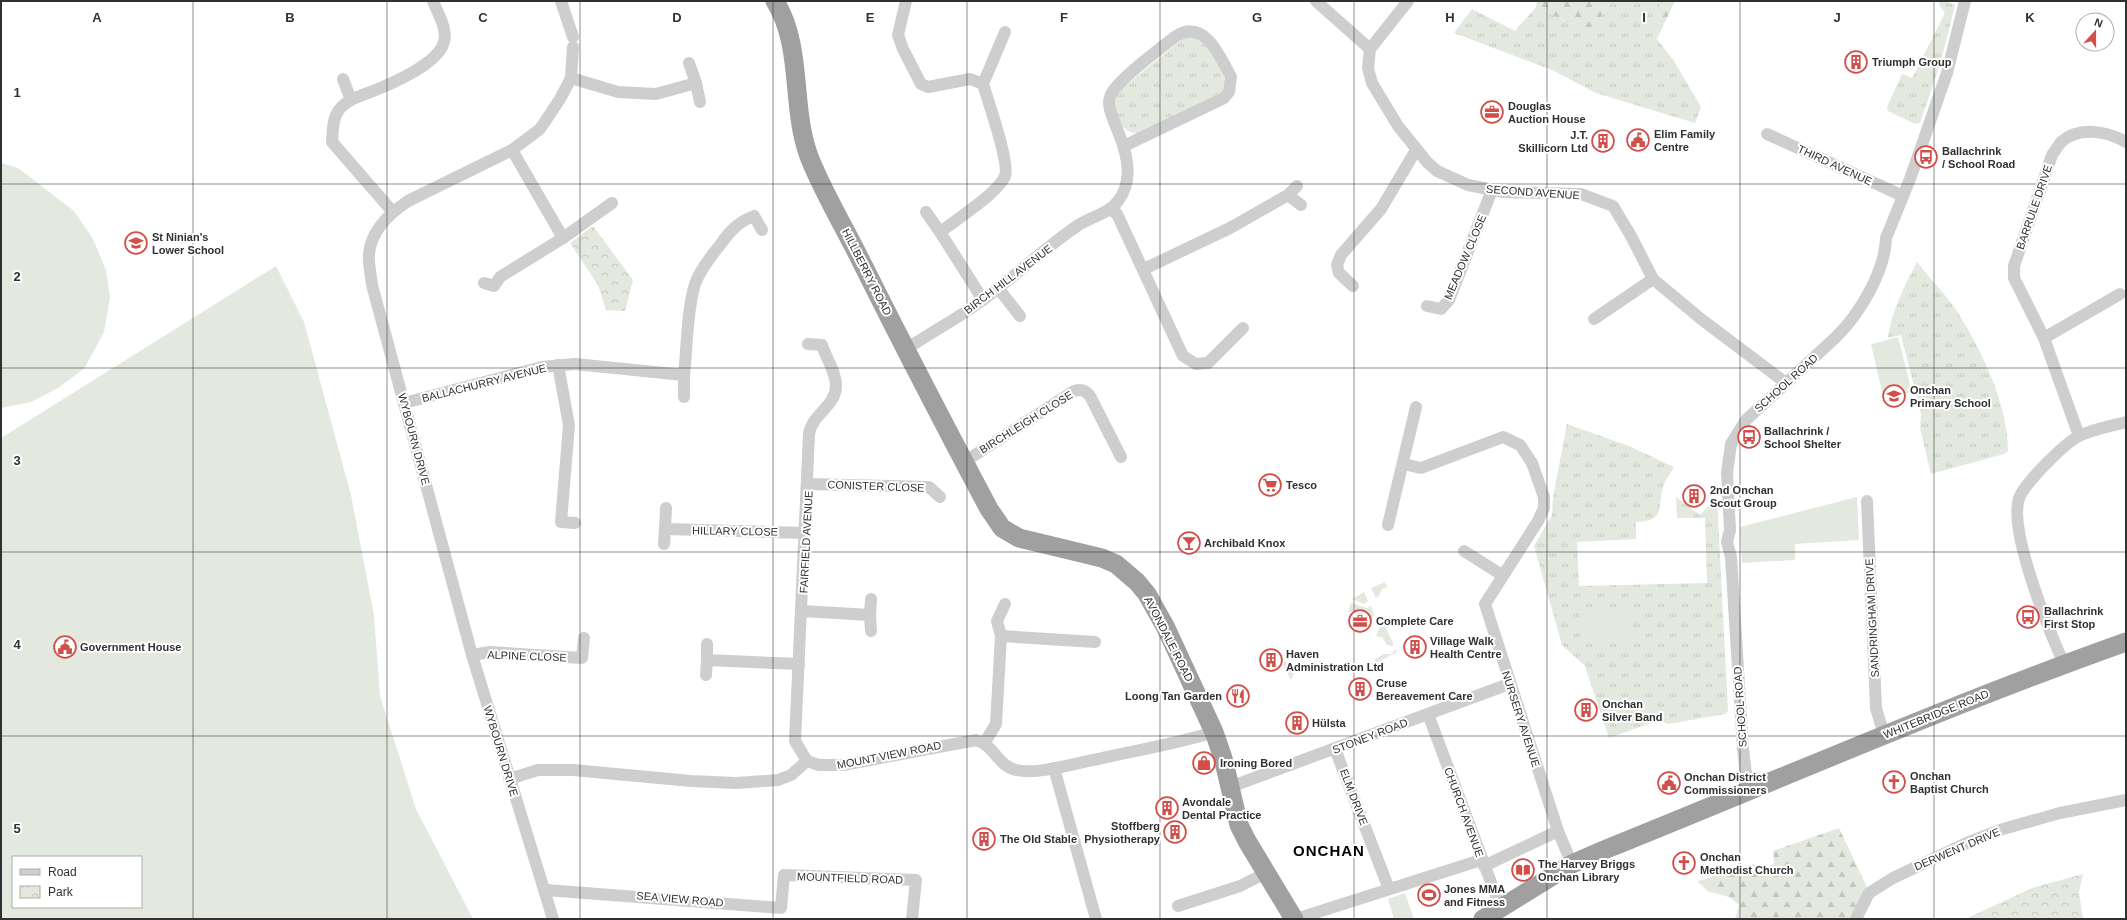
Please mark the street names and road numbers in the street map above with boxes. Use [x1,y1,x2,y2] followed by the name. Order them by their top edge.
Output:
[1796,143,1874,187] street label: THIRD AVENUE
[2014,163,2054,251] street label: BARRULE DRIVE
[1486,183,1580,201] street label: SECOND AVENUE
[1442,213,1488,301] street label: MEADOW CLOSE
[840,227,894,317] street label: HILLBERRY ROAD
[962,242,1054,316] street label: BIRCH HILL AVENUE
[1752,351,1820,415] street label: SCHOOL ROAD
[421,362,547,404] street label: BALLACHURRY AVENUE
[977,388,1075,456] street label: BIRCHLEIGH CLOSE
[396,392,432,486] street label: WYBOURN DRIVE
[827,478,925,494] street label: CONISTER CLOSE
[797,491,815,593] street label: FAIRFIELD AVENUE
[692,524,778,538] street label: HILLARY CLOSE
[1863,558,1881,678] street label: SANDRINGHAM DRIVE
[1142,594,1196,684] street label: AVONDALE ROAD
[487,649,567,663] street label: ALPINE CLOSE
[1731,666,1749,748] street label: SCHOOL ROAD
[1500,669,1542,769] street label: NURSERY AVENUE
[1882,687,1990,741] street label: WHITEBRIDGE ROAD
[482,704,520,798] street label: WYBOURN DRIVE
[1331,716,1409,756] street label: STONEY ROAD
[836,739,942,771] street label: MOUNT VIEW ROAD
[1442,766,1486,858] street label: CHURCH AVENUE
[1338,767,1370,827] street label: ELM DRIVE
[1912,826,2002,872] street label: DERWENT DRIVE
[797,870,903,886] street label: MOUNTFIELD ROAD
[636,889,724,909] street label: SEA VIEW ROAD

